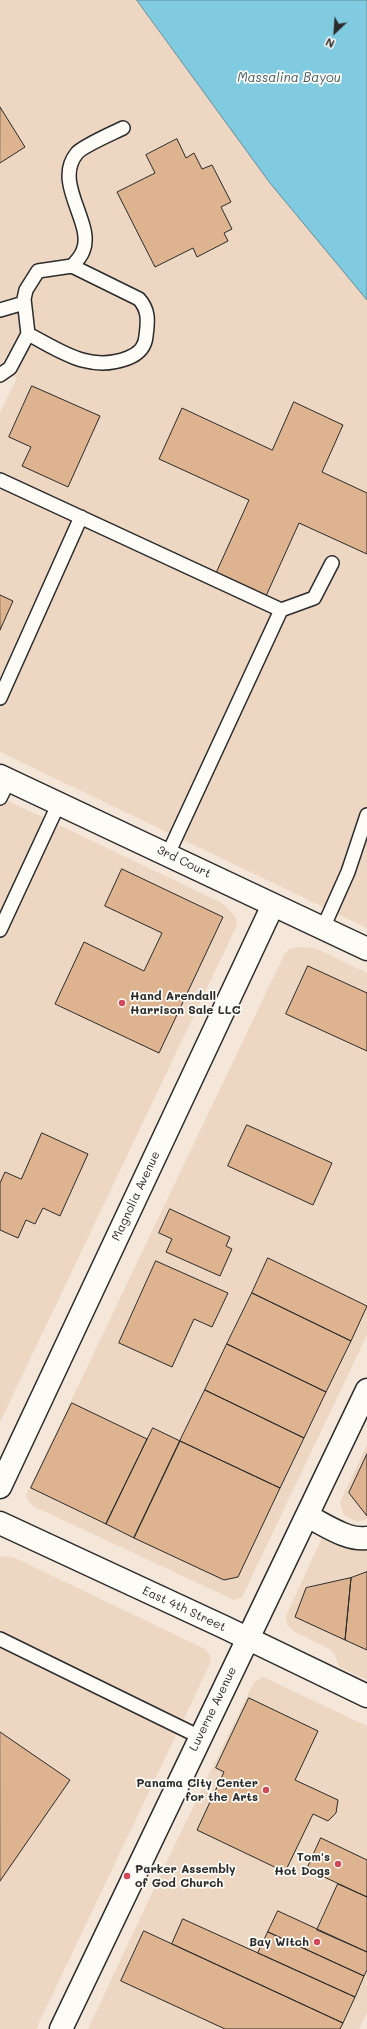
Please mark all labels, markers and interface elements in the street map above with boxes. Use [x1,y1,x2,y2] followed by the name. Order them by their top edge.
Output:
[315,12,355,52] north arrow
[323,35,337,52] text: N
[237,70,341,86] water label: Massalina Bayou
[155,843,213,881] street label: 3rd Court
[130,989,241,1017] place label: Hand Arendall Harrison Sale LLC
[117,998,127,1008] marker: Hand Arendall Harrison Sale LLC
[109,1149,163,1243] street label: Magnolia Avenue
[140,1583,228,1635] street label: East 4th Street
[186,1664,240,1754] street label: Luverne Avenue
[136,1776,258,1804] place label: Panama City Center for the Arts
[261,1785,271,1795] marker: Panama City Center for the Arts
[274,1850,330,1878] place label: Tom's Hot Dogs
[333,1859,343,1869] marker: Tom's Hot Dogs
[135,1862,236,1890] place label: Parker Assembly of God Church
[122,1871,132,1881] marker: Parker Assembly of God Church
[249,1935,309,1949] place label: Bay Witch
[312,1937,322,1947] marker: Bay Witch

